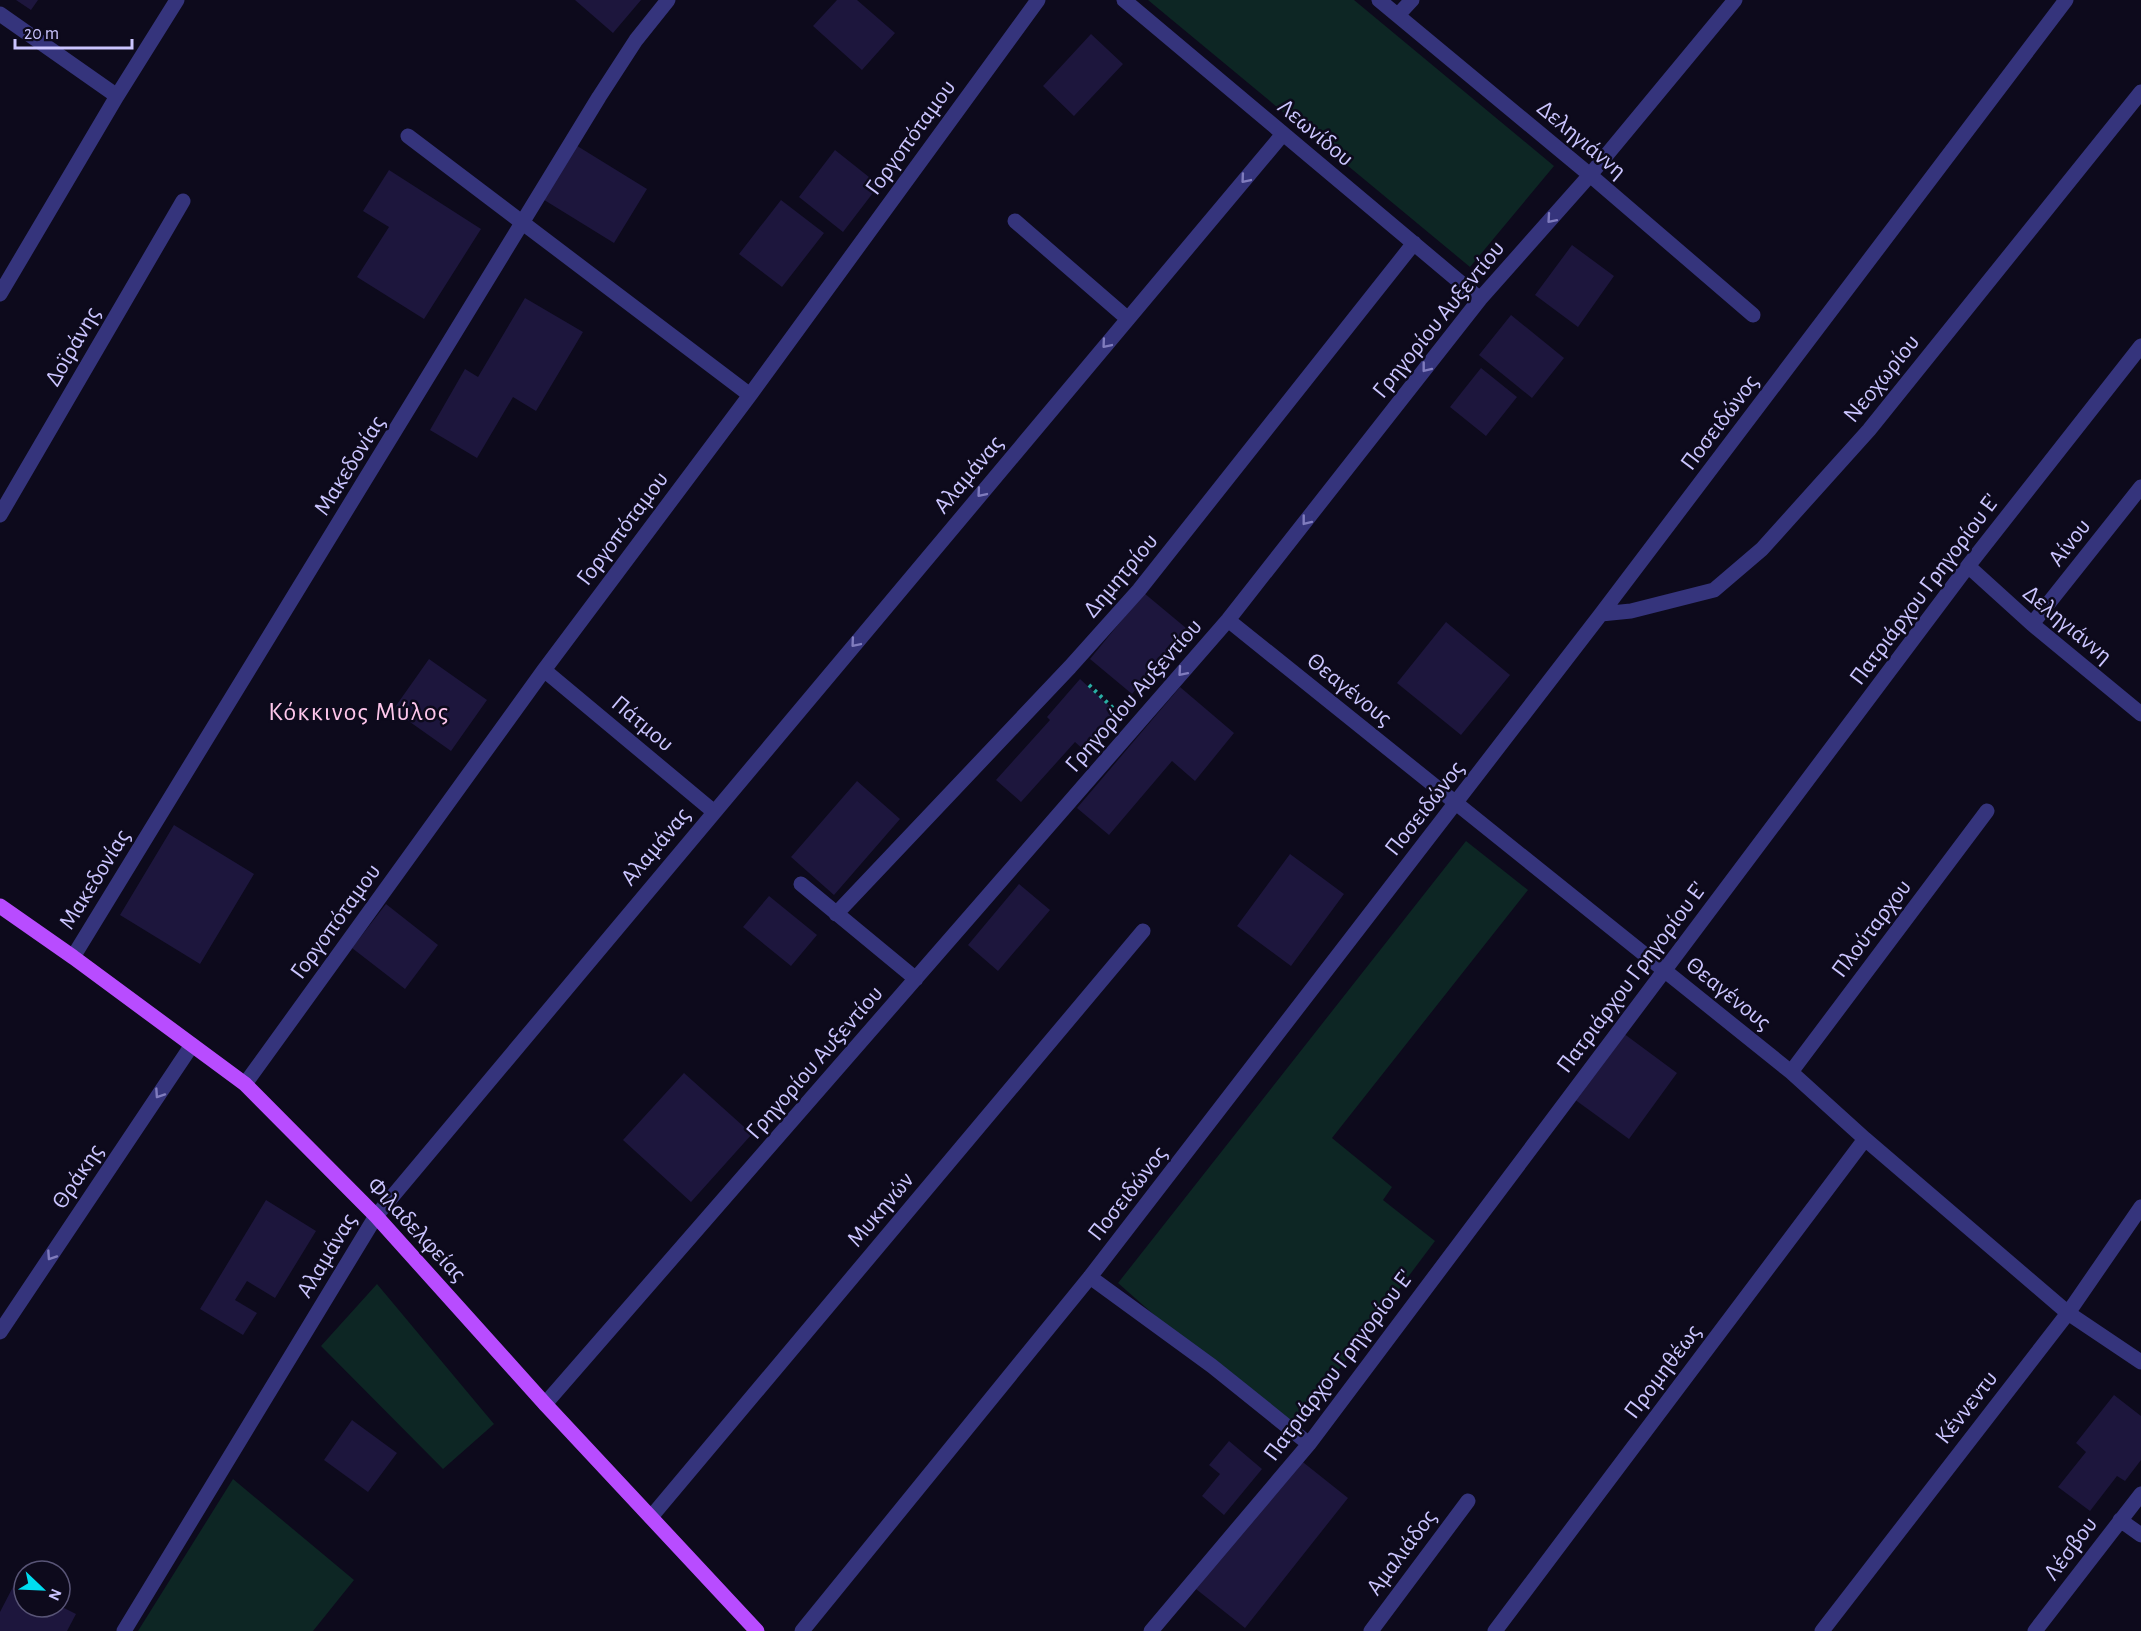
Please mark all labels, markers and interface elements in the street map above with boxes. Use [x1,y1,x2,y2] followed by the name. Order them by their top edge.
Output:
[15,12,132,50] scale bar
[24,25,59,43] text: 20 m
[861,76,960,200] street label: Γοργοπόταμου
[1273,94,1358,171] street label: Λεωνίδου
[1532,96,1630,184] street label: Δεληγιάννη
[1241,172,1252,183] one-way arrow
[1547,212,1558,222] one-way arrow
[1368,236,1509,403] street label: Γρηγορίου Αυξεντίου
[41,303,105,390] street label: Δοϊράνης
[1839,330,1924,427] street label: Νεοχωρίου
[1103,337,1114,348] one-way arrow
[1423,361,1434,372] one-way arrow
[1676,370,1763,475] street label: Ποσειδώνος
[310,411,390,520] street label: Μακεδονίας
[929,431,1008,518] street label: Αλαμάνας
[572,467,673,590] street label: Γοργοπόταμου
[977,486,988,497] one-way arrow
[1845,490,2004,689] street label: Πατριάρχου Γρηγορίου E'
[2044,514,2095,571] street label: Αίνου
[1302,515,1313,526] one-way arrow
[1079,529,1163,622] street label: Δημητρίου
[2018,581,2116,669] street label: Δεληγιάννη
[1061,614,1207,777] street label: Γρηγορίου Αυξεντίου
[851,636,862,647] one-way arrow
[1302,649,1396,731] street label: Θεαγένους
[1179,665,1190,676] one-way arrow
[607,691,678,756] street label: Πάτμου
[268,699,450,725] district label: Κόκκινος Μύλος
[1381,757,1469,860] street label: Ποσειδώνος
[616,803,695,890] street label: Αλαμάνας
[55,825,135,934] street label: Μακεδονίας
[286,860,385,984] street label: Γοργοπόταμου
[1827,875,1916,982] street label: Πλούταρχου
[1552,878,1711,1077] street label: Πατριάρχου Γρηγορίου E'
[1681,953,1775,1035] street label: Θεαγένους
[742,981,888,1144] street label: Γρηγορίου Αυξεντίου
[155,1087,166,1098] one-way arrow
[48,1140,108,1213] street label: Θράκης
[1084,1142,1172,1245] street label: Ποσειδώνος
[843,1168,919,1251] street label: Μυκηνών
[362,1173,470,1287] street label: Φιλαδελφείας
[292,1209,361,1302] street label: Αλαμάνας
[47,1249,58,1260] one-way arrow
[1259,1266,1418,1465] street label: Πατριάρχου Γρηγορίου E'
[1620,1320,1706,1423] street label: Προμηθέως
[1931,1367,2003,1449] street label: Κέννεντυ
[1362,1505,1441,1600] street label: Αμαλιάδος
[2039,1512,2102,1585] street label: Λέσβου
[12,1559,72,1619] north arrow
[45,1586,64,1603] text: N

